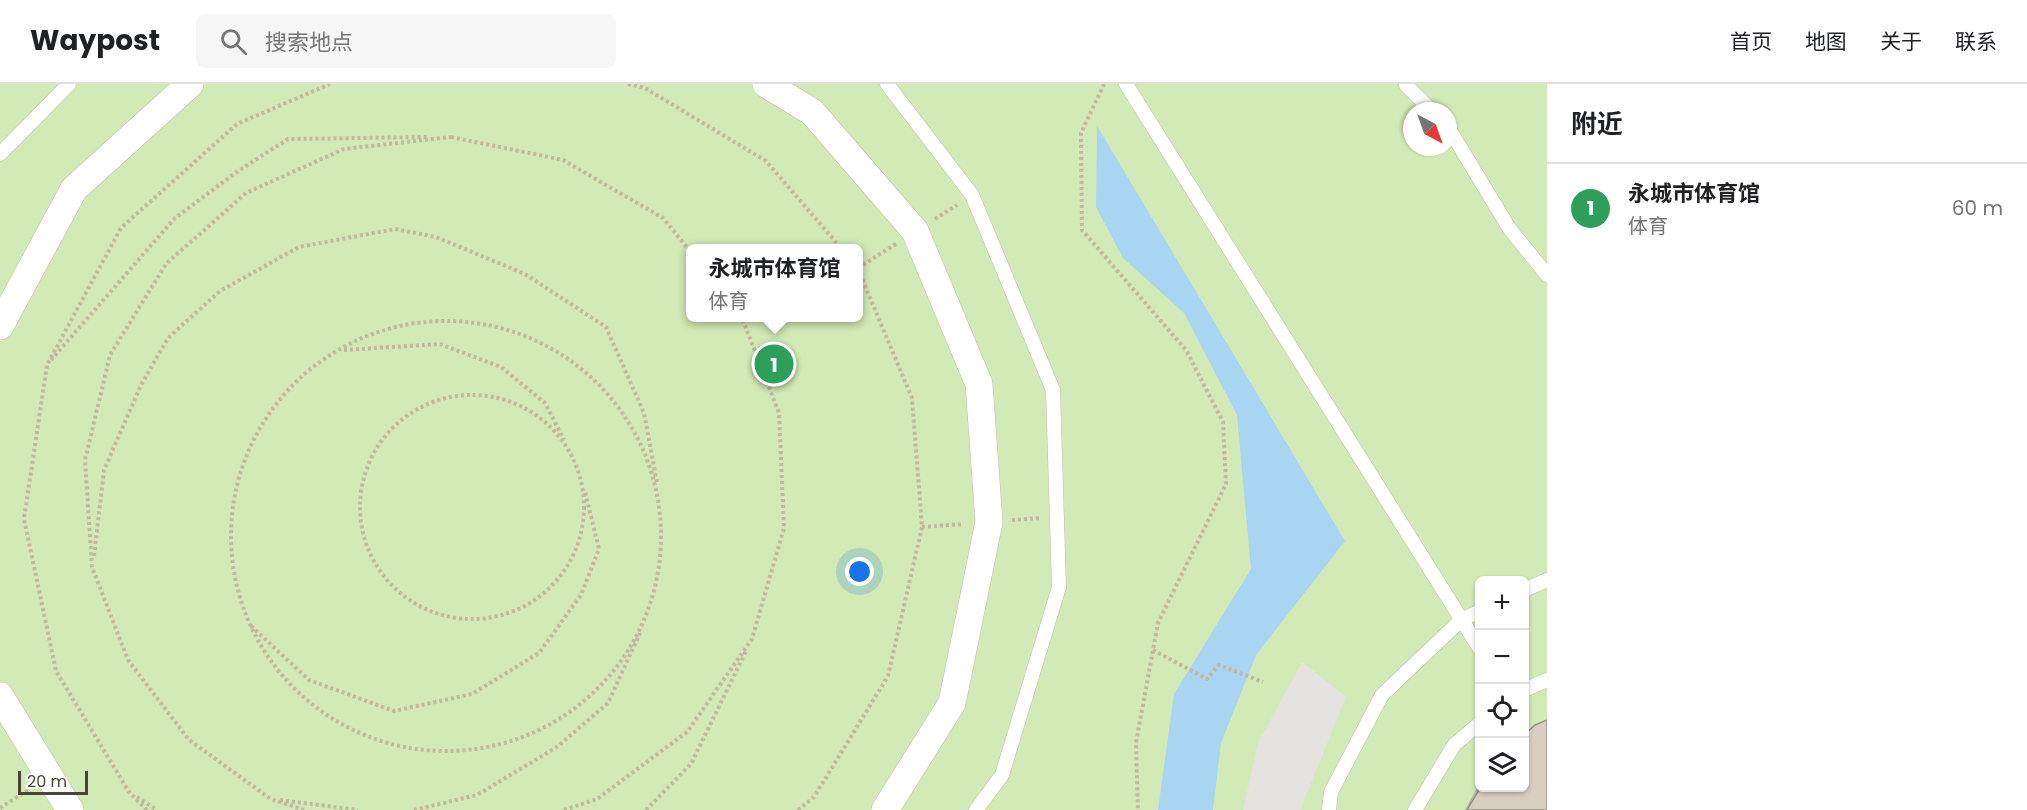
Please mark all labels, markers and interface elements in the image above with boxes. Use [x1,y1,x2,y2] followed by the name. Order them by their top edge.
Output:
[196,14,616,68] search box
[30,21,160,60] text: Waypost
[217,25,250,58] icon: search
[265,27,353,58] text: 搜索地点
[1730,27,1772,56] text: 首页
[1805,27,1847,56] text: 地图
[1880,27,1922,56] text: 关于
[1955,27,1997,56] text: 联系
[1403,102,1457,156] north arrow
[1571,106,1623,142] text: 附近
[1628,178,1760,209] text: 永城市体育馆
[1587,194,1594,222] text: 1
[1952,194,2003,222] text: 60 m
[1628,212,1668,240] text: 体育
[686,244,863,322] popup
[708,253,841,284] text: 永城市体育馆
[708,287,748,315] text: 体育
[754,342,794,386] pin: 1
[845,557,874,586] your location
[1475,576,1529,792] map controls
[1475,576,1529,630] button: +
[1475,630,1529,684] button: −
[1475,684,1529,738] button: locate
[1475,738,1529,792] button: layers
[18,768,88,796] scale bar
[27,770,67,793] text: 20 m

